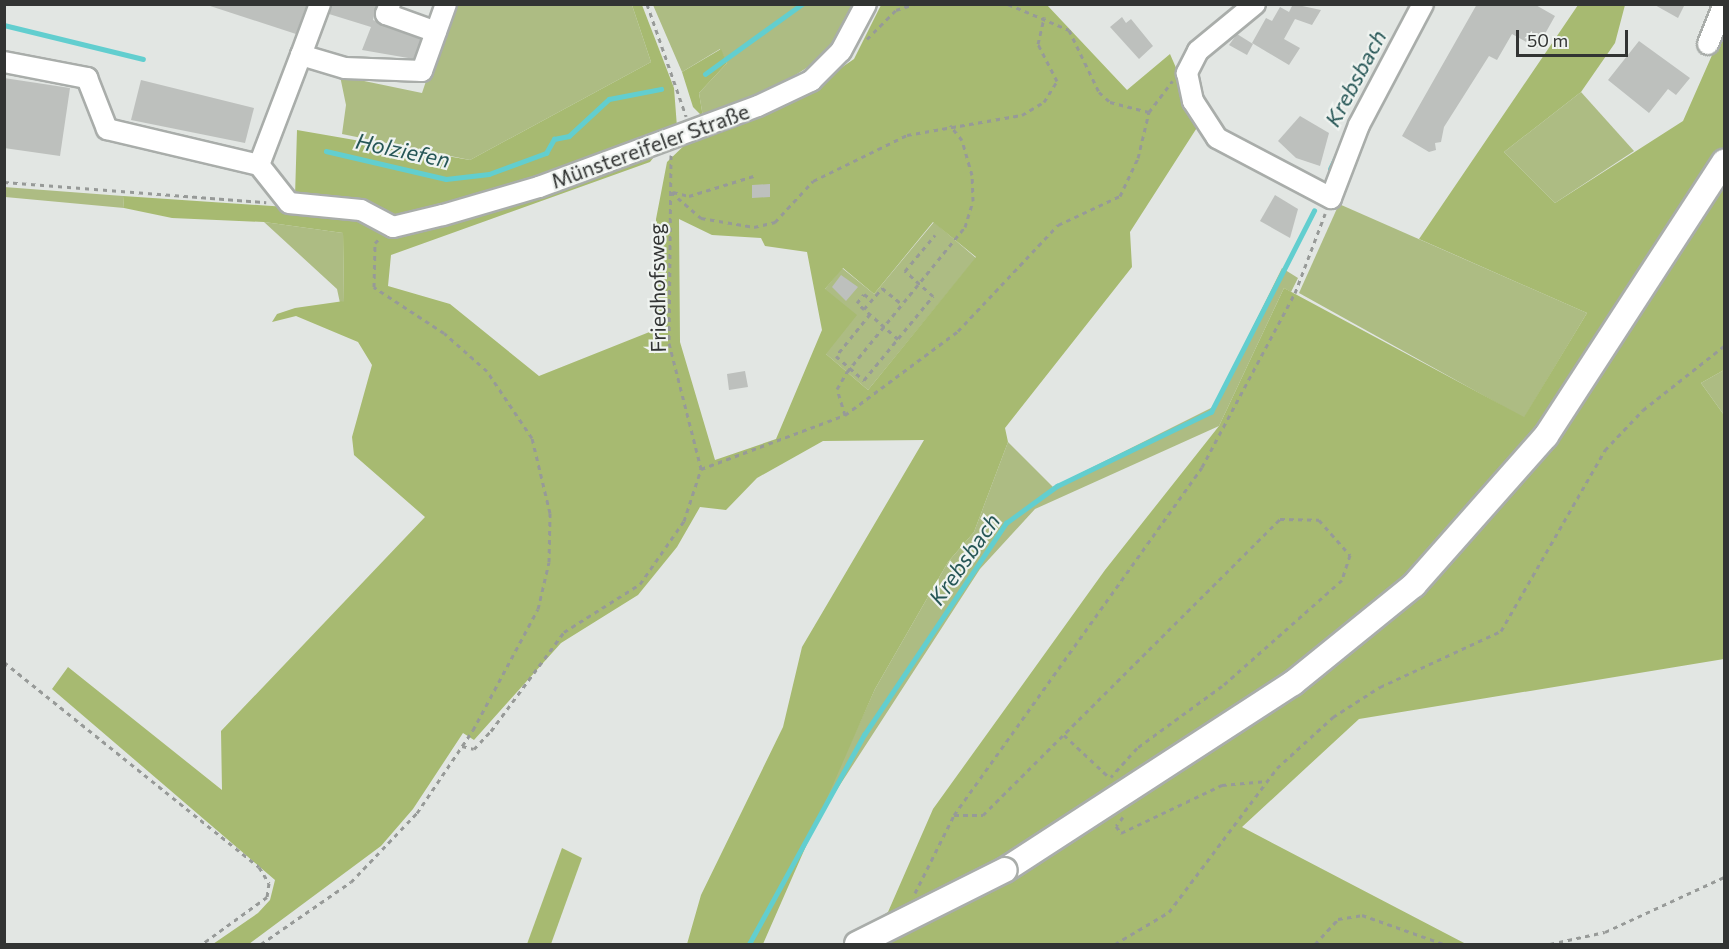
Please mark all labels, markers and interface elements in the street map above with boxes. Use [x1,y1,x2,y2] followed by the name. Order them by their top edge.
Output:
[1519,18,1632,56] scale bar
[1319,25,1391,131] water label: Krebsbach
[1527,29,1568,51] text: 50 m
[548,98,752,194] street label: Münstereifeler Straße
[353,127,453,173] water label: Holziefen
[643,223,671,353] street label: Friedhofsweg
[923,508,1005,610] water label: Krebsbach

